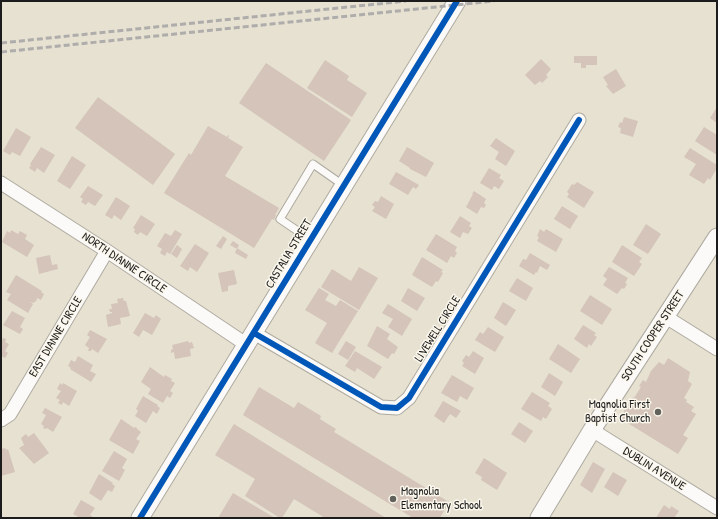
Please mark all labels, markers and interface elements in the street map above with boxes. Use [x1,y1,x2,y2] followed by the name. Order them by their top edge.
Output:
[263,217,315,291] street label: CASTALIA STREET
[79,229,169,297] street label: NORTH DIANNE CIRCLE
[618,288,688,384] street label: SOUTH COOPER STREET
[412,293,464,365] street label: LIVEWELL CIRCLE
[26,294,86,380] street label: EAST DIANNE CIRCLE
[585,398,650,426] place label: Magnolia First Baptist Church
[653,407,663,417] marker: Magnolia First Baptist Church
[620,444,688,494] street label: DUBLIN AVENUE
[401,485,482,513] place label: Magnolia Elementary School
[388,494,398,504] marker: Magnolia Elementary School

